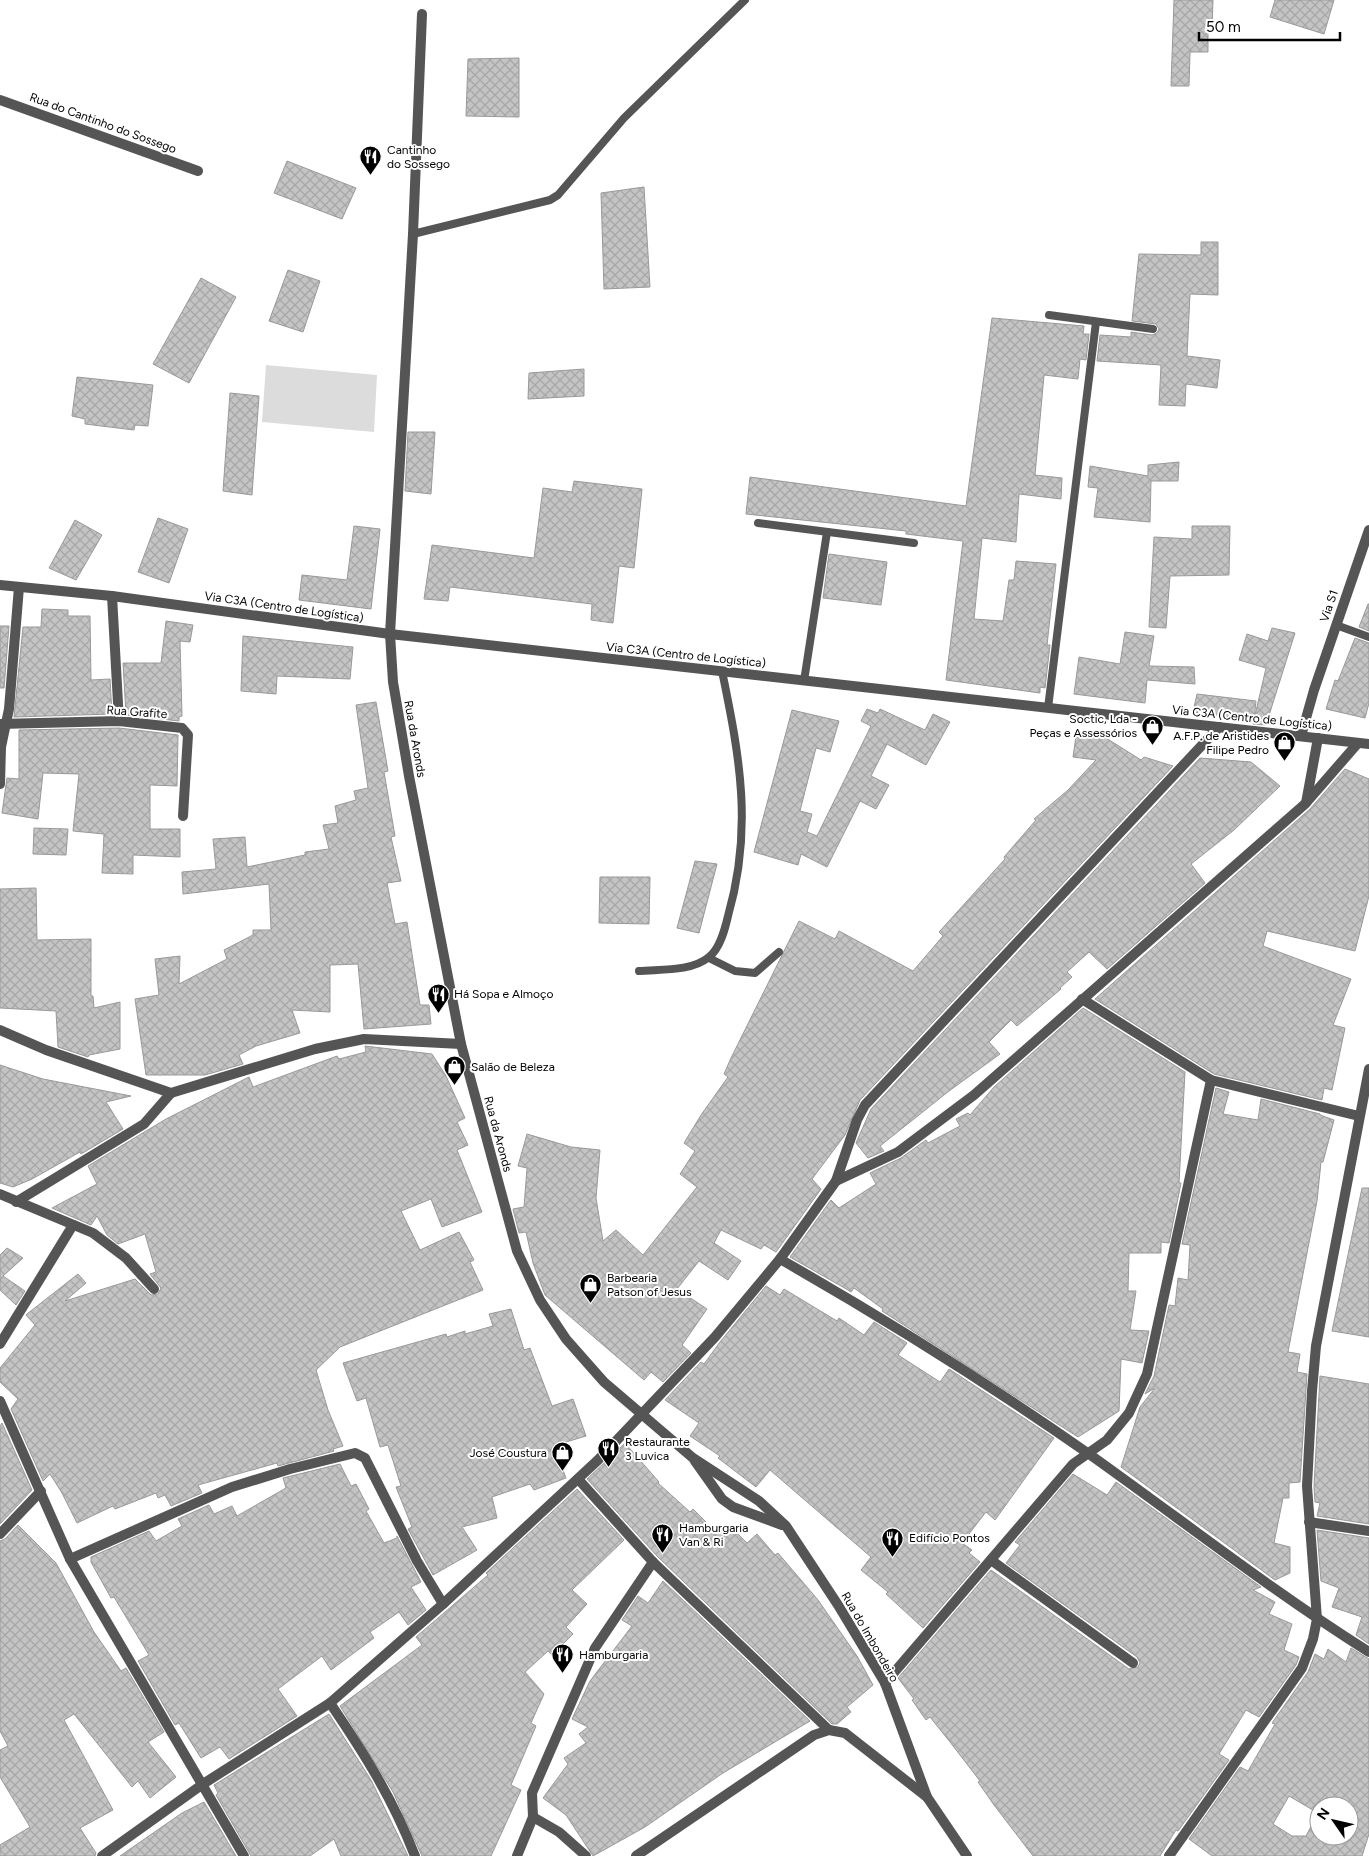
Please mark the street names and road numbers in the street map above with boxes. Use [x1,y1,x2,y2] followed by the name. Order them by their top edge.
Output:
[28,90,178,156] street label: Rua do Cantinho do Sossego
[1317,588,1341,624] street label: Via S1
[204,589,364,625] street label: Via C3A (Centro de Logística)
[605,640,767,670] street label: Via C3A (Centro de Logística)
[401,699,429,779] street label: Rua da Aronds
[106,703,168,721] street label: Rua Grafite
[1171,703,1333,733] street label: Via C3A (Centro de Logística)
[481,1095,515,1174] street label: Rua da Aronds
[838,1589,902,1685] street label: Rua do Imbondeiro

